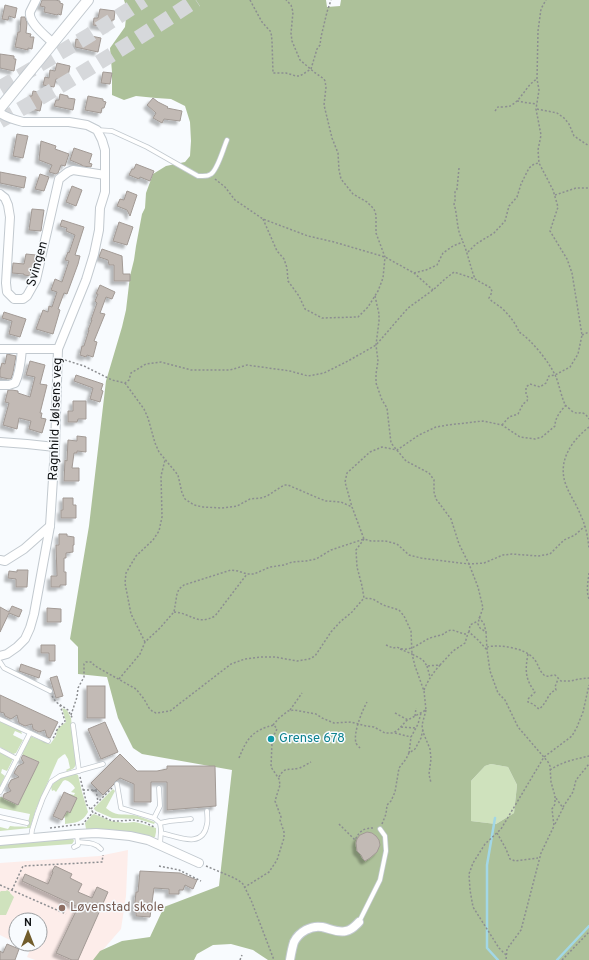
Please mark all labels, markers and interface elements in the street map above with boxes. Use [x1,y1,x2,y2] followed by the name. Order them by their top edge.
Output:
[24,239,52,289] street label: Svingen
[46,357,66,481] street label: Ragnhild Jølsens veg
[279,731,345,747] place label: Grense 678
[266,734,276,744] marker: Grense 678
[70,900,164,916] place label: Løvenstad skole
[57,903,67,913] marker: Løvenstad skole
[8,912,48,952] north arrow
[24,916,32,930] text: N

